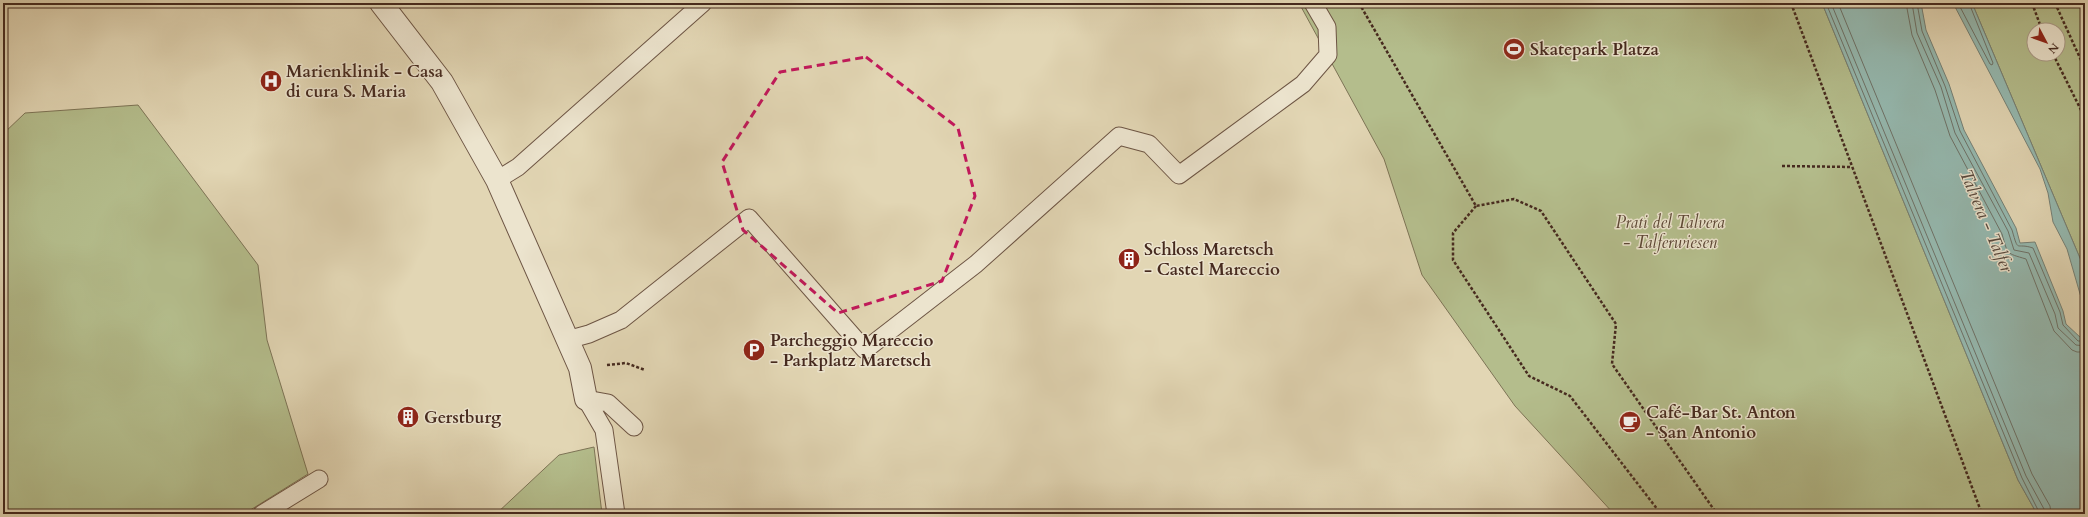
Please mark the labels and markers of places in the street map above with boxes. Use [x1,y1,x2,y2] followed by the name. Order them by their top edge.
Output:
[1501,36,1527,62] sports icon: Skatepark Platza
[1530,38,1660,61] place label: Skatepark Platza
[286,60,444,103] place label: Marienklinik - Casa di cura S. Maria
[258,68,284,94] hospital icon: Marienklinik - Casa di cura S. Maria
[1144,238,1280,281] place label: Schloss Maretsch - Castel Mareccio
[1116,246,1142,272] building icon: Schloss Maretsch - Castel Mareccio
[770,329,933,372] place label: Parcheggio Mareccio - Parkplatz Maretsch
[741,337,767,363] parking icon: Parcheggio Mareccio - Parkplatz Maretsch
[1646,401,1796,444] place label: Café-Bar St. Anton - San Antonio
[395,404,421,430] building icon: Gerstburg
[424,406,502,429] place label: Gerstburg
[1617,409,1643,435] cafe icon: Café-Bar St. Anton - San Antonio

